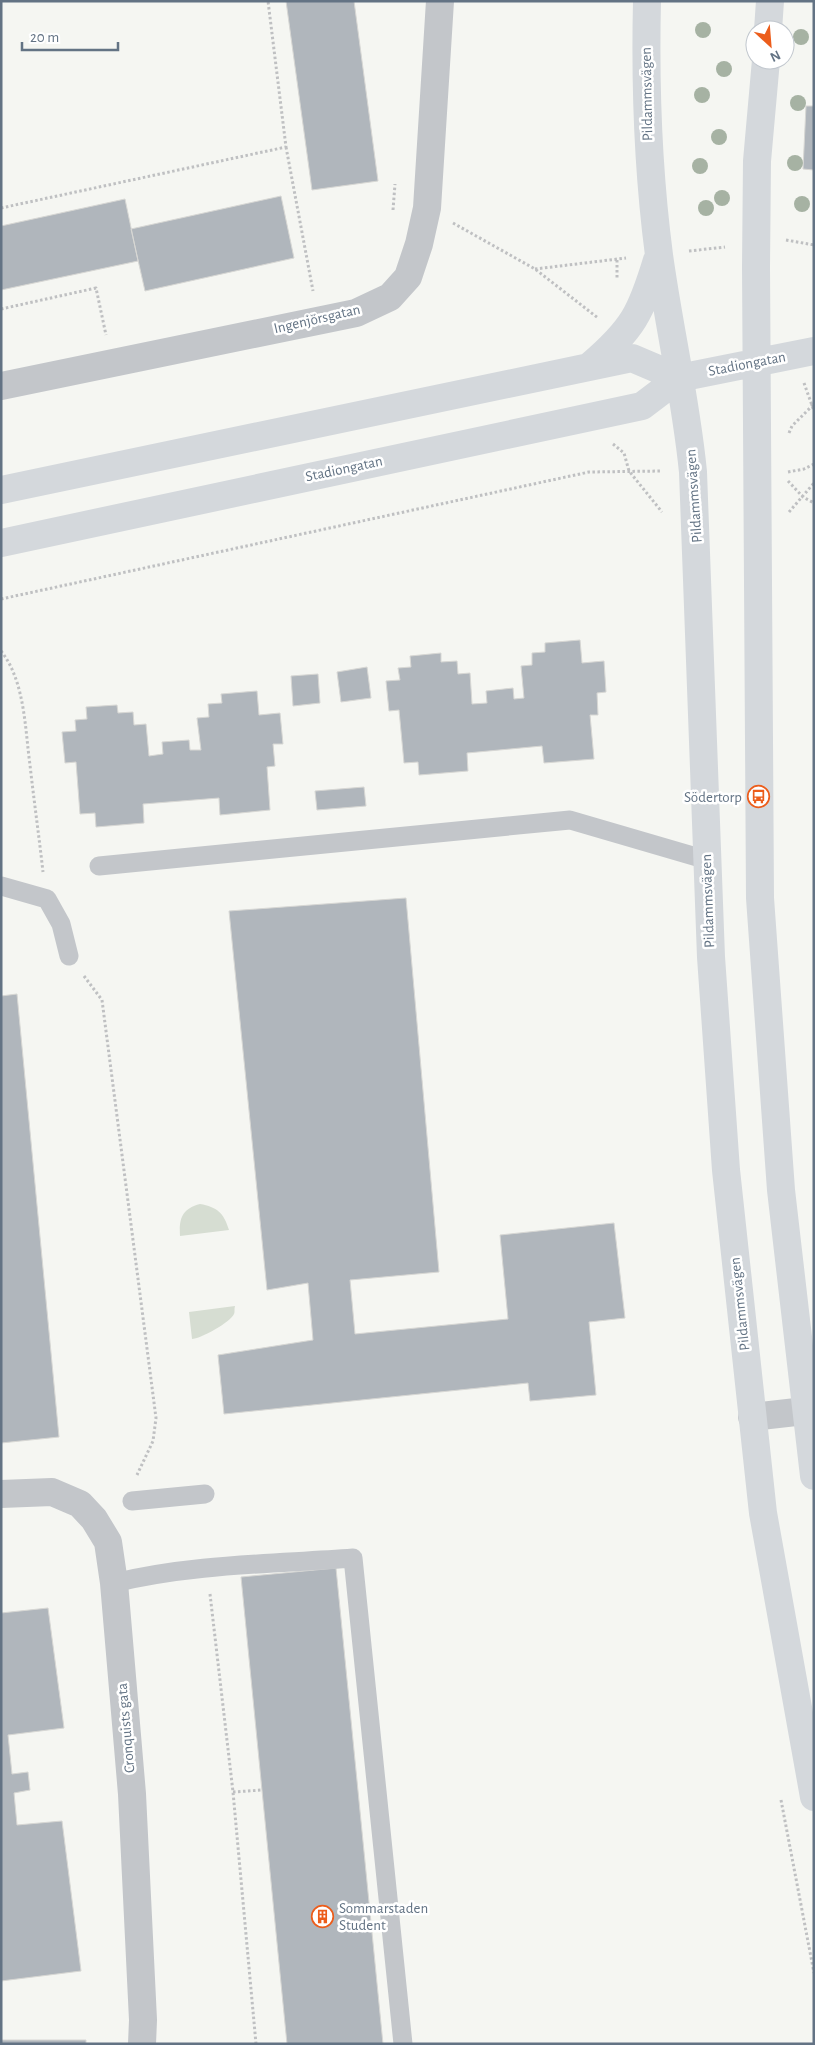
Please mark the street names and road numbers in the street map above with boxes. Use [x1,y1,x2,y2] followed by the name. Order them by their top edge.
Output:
[639,47,655,141] street label: Pildammsvägen
[272,302,362,336] street label: Ingenjörsgatan
[707,349,787,379] street label: Stadiongatan
[683,449,705,543] street label: Pildammsvägen
[304,454,384,484] street label: Stadiongatan
[699,854,717,948] street label: Pildammsvägen
[728,1256,752,1352] street label: Pildammsvägen
[115,1682,137,1774] street label: Cronquists gata

